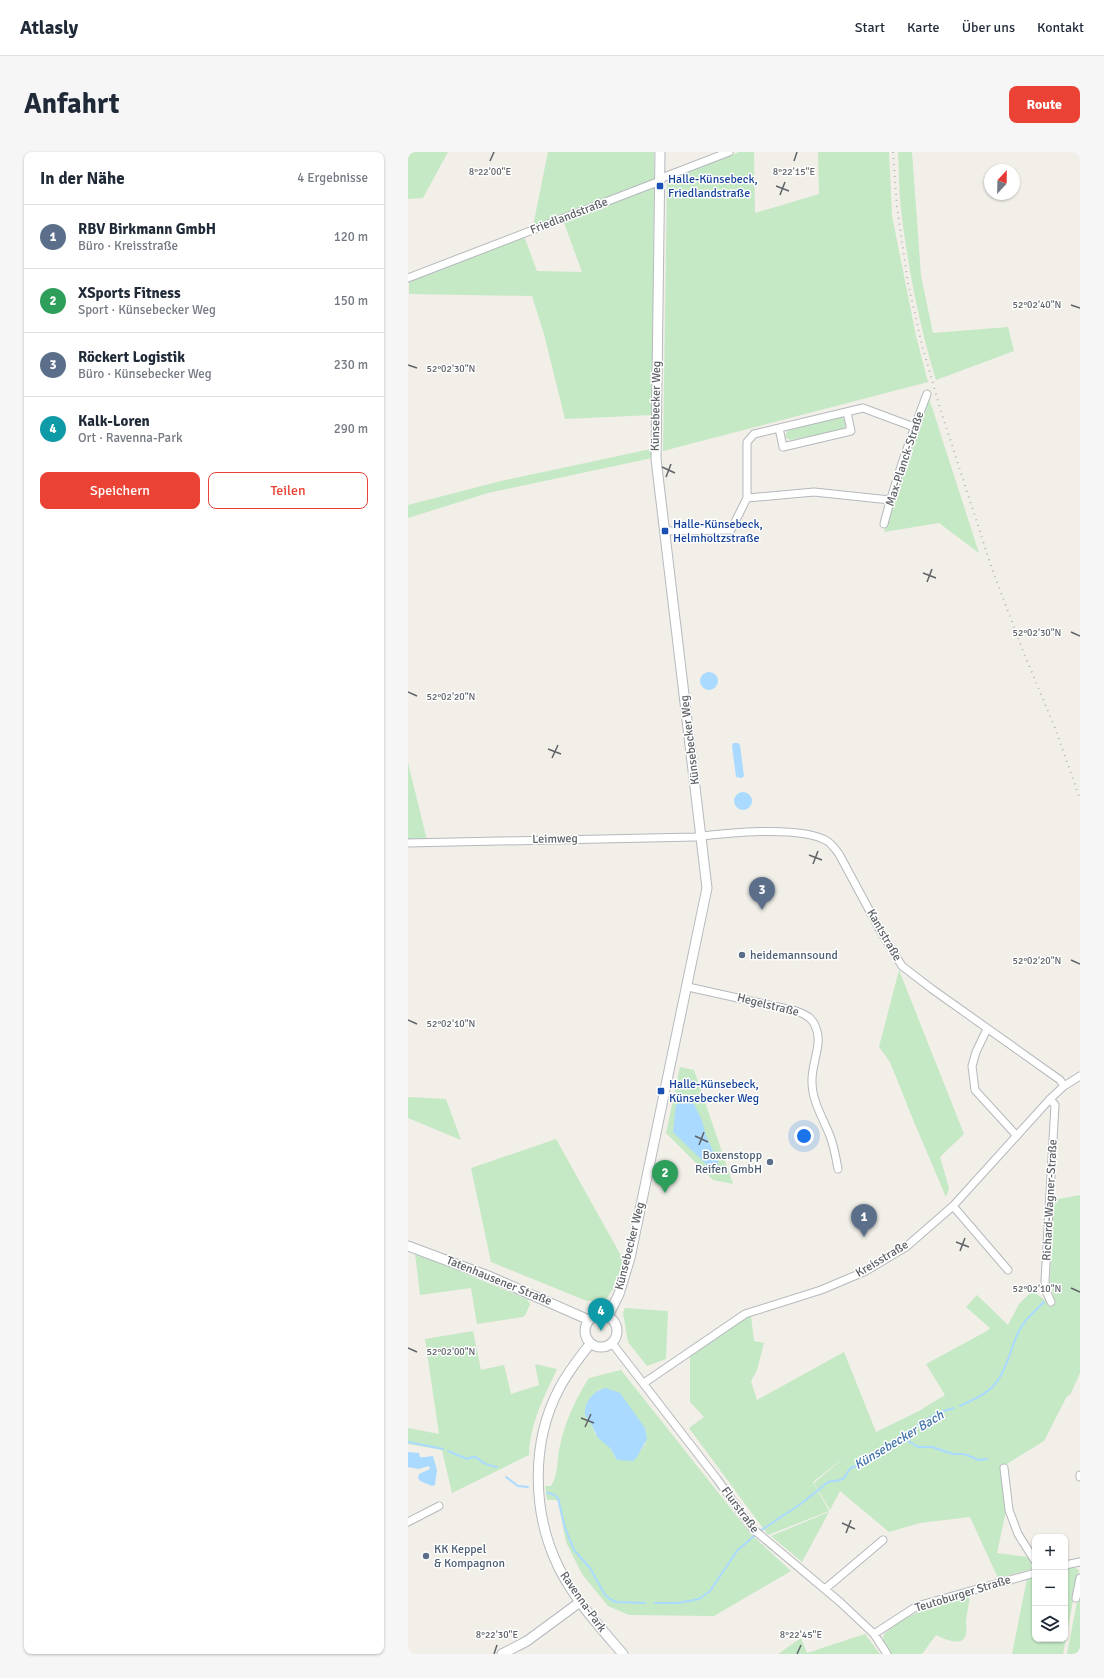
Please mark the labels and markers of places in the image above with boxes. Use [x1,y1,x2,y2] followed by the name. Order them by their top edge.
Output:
[668,172,758,201] place label: Halle-Künsebeck, Friedlandstraße
[655,181,665,191] marker: Halle-Künsebeck, Friedlandstraße
[673,517,763,546] place label: Halle-Künsebeck, Helmholtzstraße
[660,526,670,536] marker: Halle-Künsebeck, Helmholtzstraße
[749,877,775,910] pin: 3
[750,948,838,963] place label: heidemannsound
[737,950,747,960] marker: heidemannsound
[669,1077,759,1106] place label: Halle-Künsebeck, Künsebecker Weg
[656,1086,666,1096] marker: Halle-Künsebeck, Künsebecker Weg
[695,1148,762,1177] place label: Boxenstopp Reifen GmbH
[765,1157,775,1167] marker: Boxenstopp Reifen GmbH
[652,1160,678,1193] pin: 2
[851,1204,877,1237] pin: 1
[588,1298,614,1331] pin: 4
[434,1542,505,1571] place label: KK Keppel & Kompagnon
[421,1551,431,1561] marker: KK Keppel & Kompagnon

